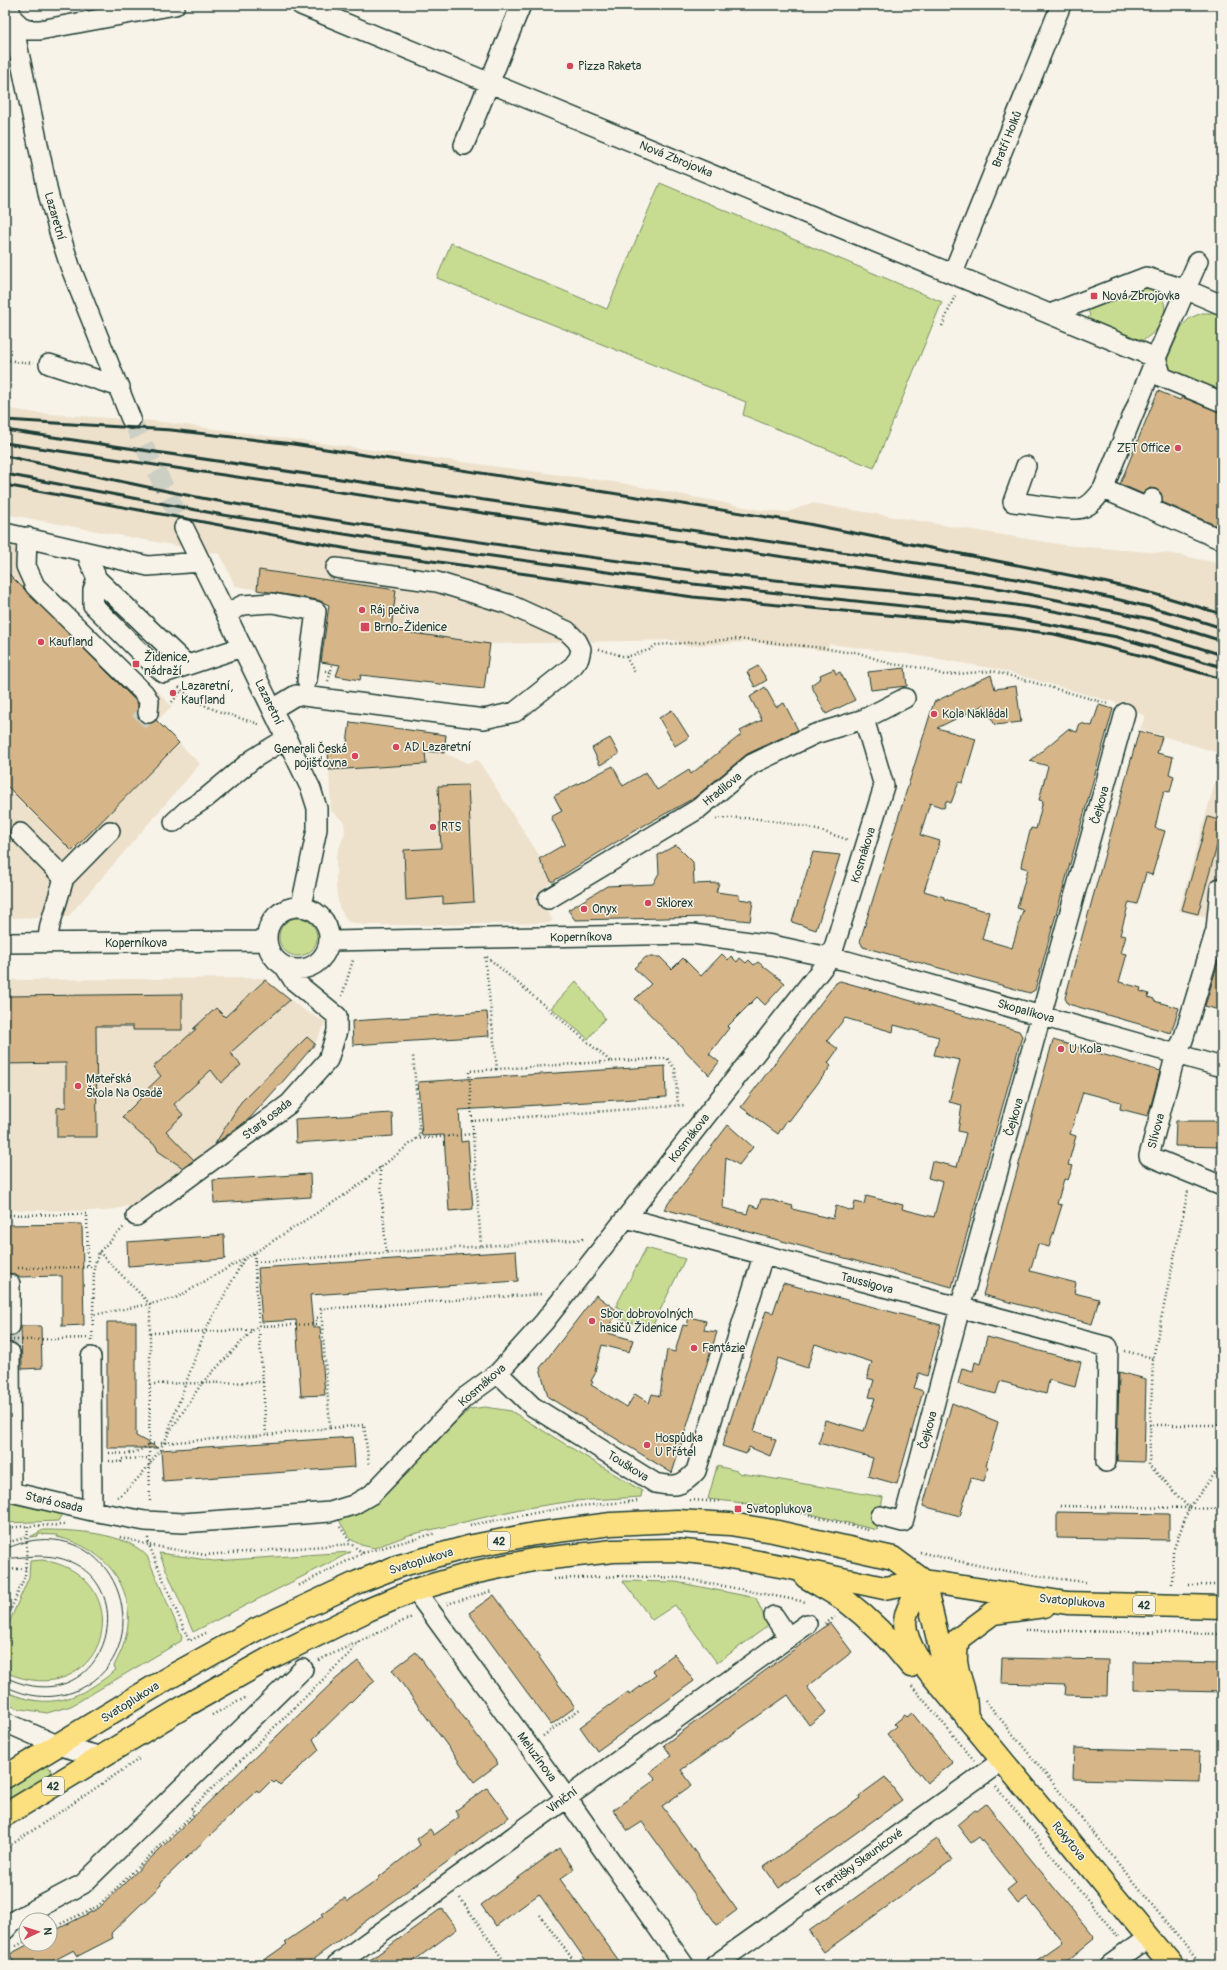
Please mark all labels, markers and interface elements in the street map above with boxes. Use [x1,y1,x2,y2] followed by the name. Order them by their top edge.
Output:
[578,59,642,74] place label: Pizza Raketa
[565,61,575,71] marker: Pizza Raketa
[989,109,1026,170] street label: Bratří Holků
[637,138,715,181] street label: Nová Zbrojovka
[41,190,69,242] street label: Lazaretní
[1102,289,1180,304] place label: Nová Zbrojovka
[1089,291,1099,301] marker: Nová Zbrojovka
[1117,441,1170,456] place label: ZET Office
[1173,443,1183,453] marker: ZET Office
[370,603,420,618] place label: Ráj pečiva
[357,605,367,615] marker: Ráj pečiva
[374,619,447,635] place label: Brno-Židenice
[359,621,371,633] marker: Brno-Židenice
[49,635,93,650] place label: Kaufland
[36,637,46,647] marker: Kaufland
[144,649,190,679] place label: Židenice, nádraží
[131,659,141,669] marker: Židenice, nádraží
[251,677,286,728] street label: Lazaretní
[181,679,233,708] place label: Lazaretní, Kaufland
[168,688,178,698] marker: Lazaretní, Kaufland
[942,707,1008,722] place label: Kola Nakládal
[929,709,939,719] marker: Kola Nakládal
[404,740,471,755] place label: AD Lazaretní
[274,741,347,771] place label: Generali Česká pojišťovna
[391,742,401,752] marker: AD Lazaretní
[350,751,360,761] marker: Generali Česká pojišťovna
[700,769,745,810] street label: Hradilova
[1087,784,1113,826] street label: Čejkova
[441,820,462,835] place label: RTS
[428,822,438,832] marker: RTS
[848,825,879,885] street label: Kosmákova
[656,896,693,911] place label: Sklorex
[643,898,653,908] marker: Sklorex
[592,902,617,917] place label: Onyx
[579,904,589,914] marker: Onyx
[550,929,613,946] street label: Koperníkova
[105,936,168,951] street label: Koperníkova
[996,996,1056,1027] street label: Skopalíkova
[1069,1042,1102,1057] place label: U Kola
[1056,1044,1066,1054] marker: U Kola
[86,1072,163,1101] place label: Mateřská Škola Na Osadě
[73,1081,83,1091] marker: Mateřská Škola Na Osadě
[240,1095,295,1143] street label: Stará osada
[1001,1096,1027,1138] street label: Čejkova
[666,1111,713,1166] street label: Kosmákova
[1145,1111,1168,1150] street label: Slívova
[839,1269,895,1298] street label: Taussigova
[600,1307,693,1336] place label: Sbor dobrovolných hasičů Židenice
[587,1316,597,1326] marker: Sbor dobrovolných hasičů Židenice
[702,1341,745,1356] place label: Fantázie
[689,1343,699,1353] marker: Fantázie
[456,1361,509,1410] street label: Kosmákova
[915,1409,941,1451] street label: Čejkova
[655,1431,703,1460] place label: Hospůdka U Přátel
[642,1440,652,1450] marker: Hospůdka U Přátel
[604,1448,652,1485] street label: Touškova
[24,1489,85,1516] street label: Stará osada
[746,1502,812,1517] place label: Svatoplukova
[733,1504,743,1514] marker: Svatoplukova
[488,1532,510,1550] road number: 42
[387,1545,455,1578] street label: Svatoplukova
[1038,1591,1106,1612] street label: Svatoplukova
[1133,1596,1155,1614] road number: 42
[98,1678,163,1726] street label: Svatoplukova
[514,1730,560,1785] street label: Meluzínova
[42,1777,64,1795] road number: 42
[544,1784,581,1817] street label: Viniční
[1048,1819,1089,1864] street label: Rokytova
[812,1825,906,1899] street label: Františky Skaunicové
[18,1912,58,1952] north arrow
[41,1927,54,1936] text: N

